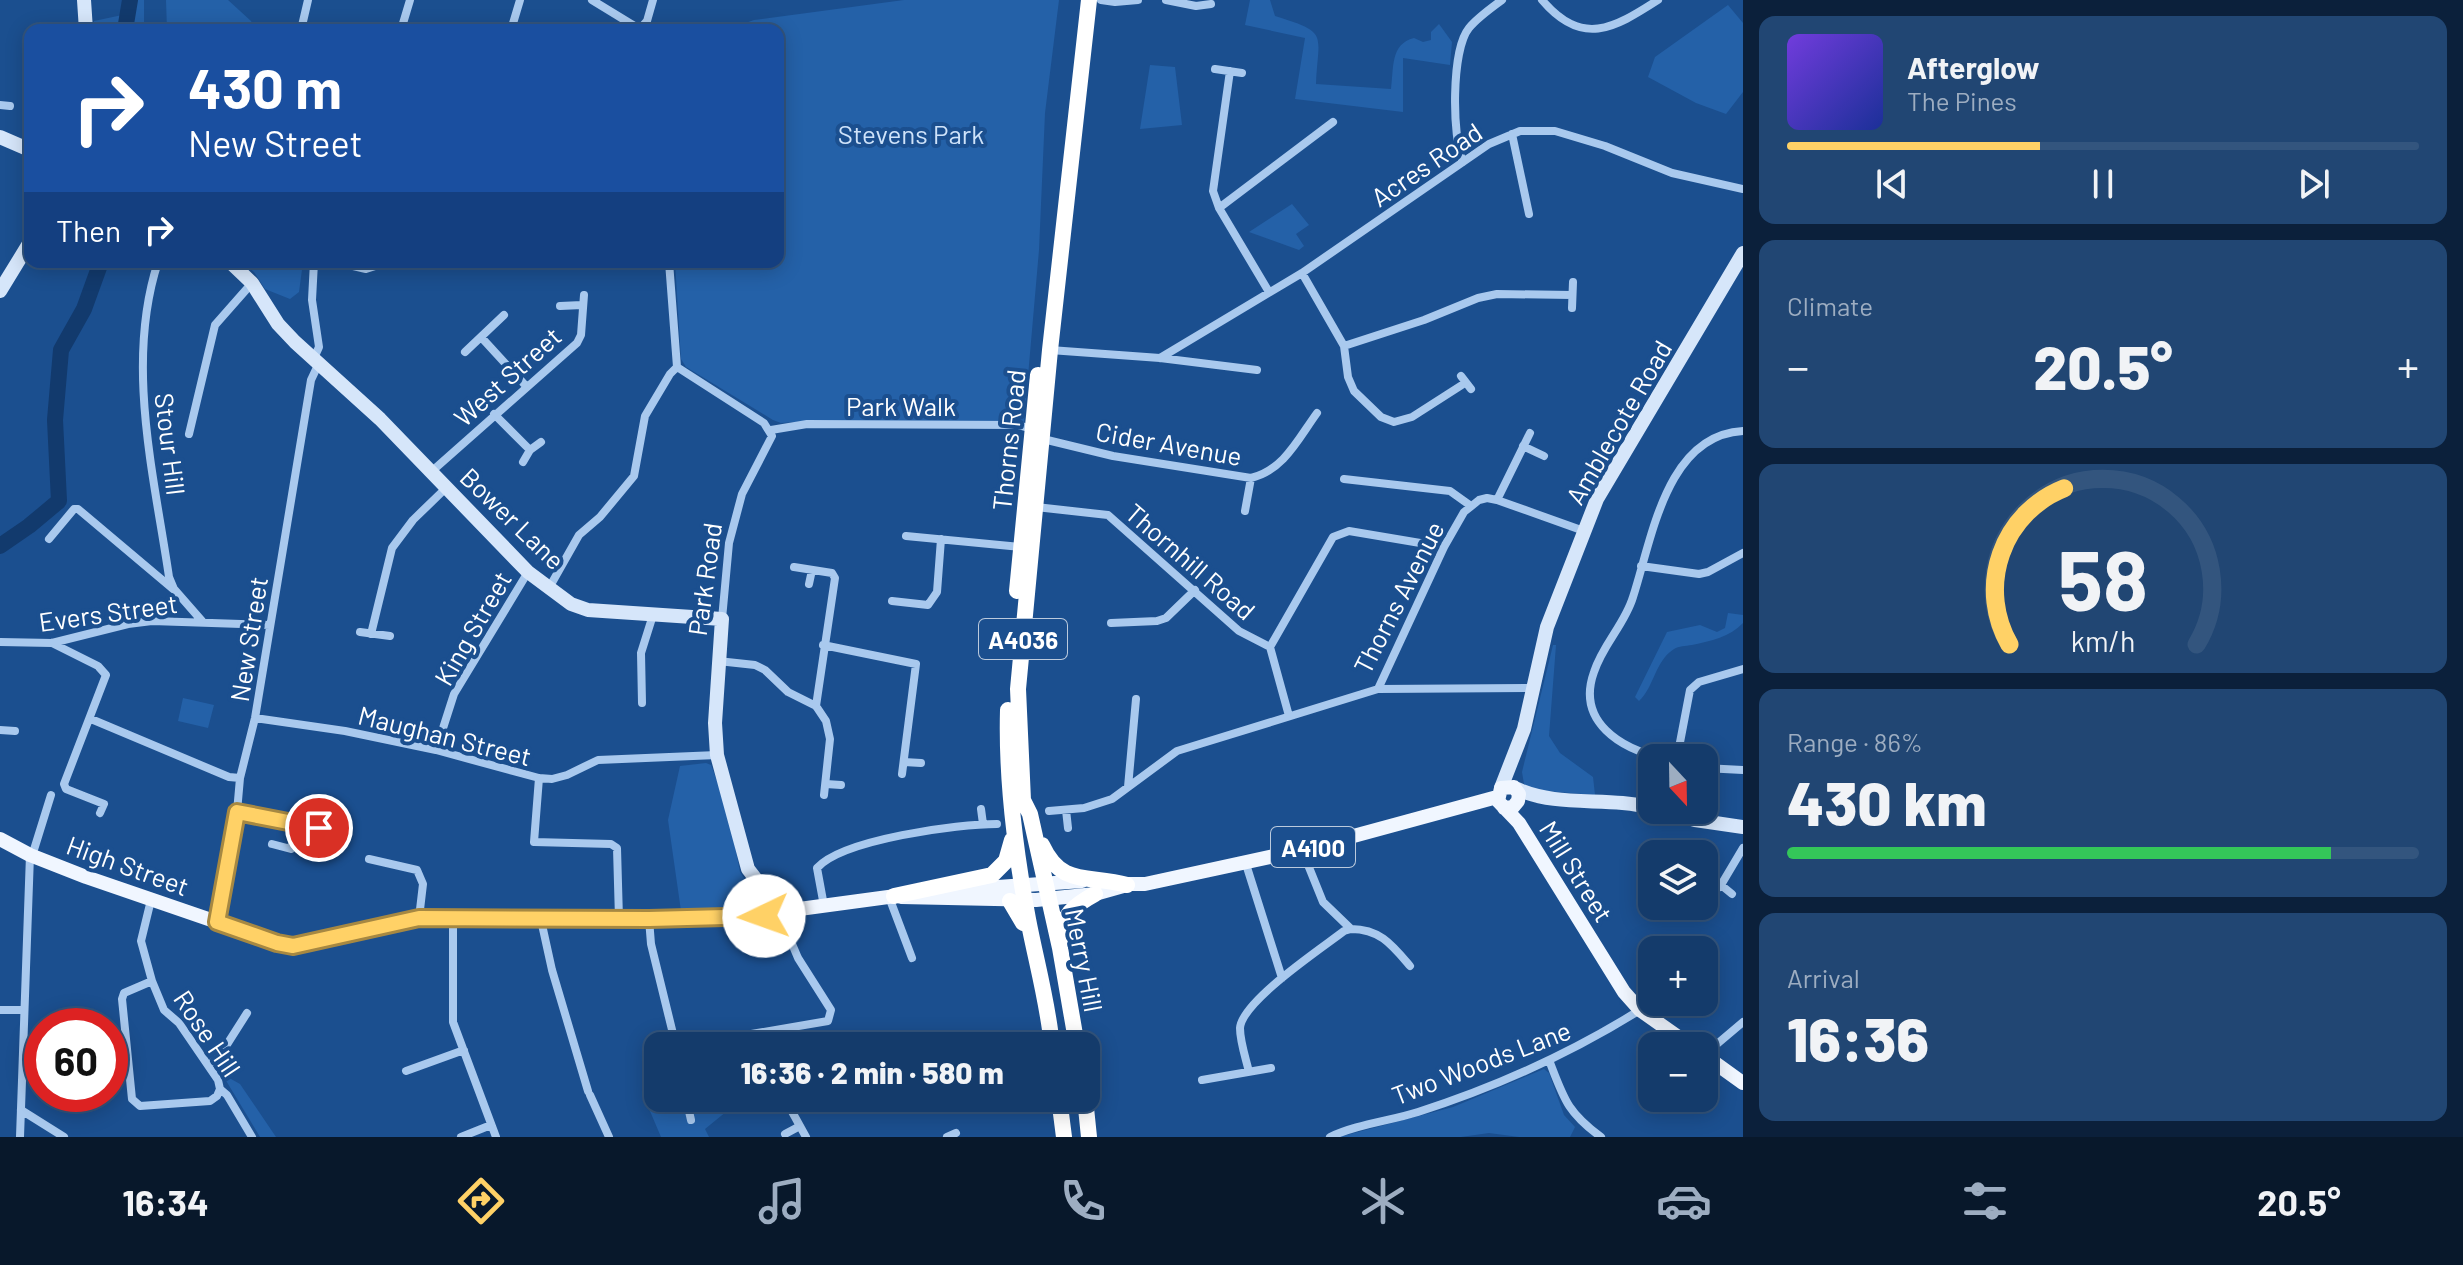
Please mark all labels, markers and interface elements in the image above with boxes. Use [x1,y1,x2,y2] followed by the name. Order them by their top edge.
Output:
[1907,49,2040,85] text: Afterglow
[188,53,342,120] text: 430 m
[56,56,160,160] icon: right
[1907,85,2017,116] text: The Pines
[1365,116,1487,212] street label: Acres Road
[838,118,984,149] park label: Stevens Park
[188,121,363,164] text: New Street
[1870,162,1914,206] icon: previous
[2081,162,2125,206] icon: pause
[2292,162,2336,206] icon: next
[137,208,181,252] icon: right
[56,212,121,248] text: Then
[1787,290,1873,321] text: Climate
[447,320,567,432] street label: West Street
[2033,330,2173,402] text: 20.5°
[1558,334,1678,510] street label: Amblecote Road
[1787,339,1809,392] text: −
[2397,339,2419,392] text: +
[985,368,1031,512] street label: Thorns Road
[846,390,956,421] street label: Park Walk
[149,391,193,497] street label: Stour Hill
[1094,415,1244,471] street label: Cider Avenue
[455,461,571,575] street label: Bower Lane
[1120,496,1262,626] street label: Thornhill Road
[1346,516,1450,678] street label: Thorns Avenue
[681,521,727,637] street label: Park Road
[2058,527,2148,627] text: 58
[427,565,517,691] street label: King Street
[223,574,273,704] street label: New Street
[37,587,179,637] street label: Evers Street
[979,619,1067,659] road number: A4036
[2071,623,2135,658] text: km/h
[355,699,535,771] street label: Maughan Street
[1787,726,1923,757] text: Range · 86%
[1638,744,1718,824] north arrow
[1638,744,1718,1112] map controls
[1787,766,1987,838] text: 430 km
[285,794,353,862] pin
[297,806,341,850] icon: arrive
[1534,815,1620,927] street label: Mill Street
[1271,827,1355,867] road number: A4100
[63,829,193,901] street label: High Street
[1638,840,1718,920] button: layers
[722,874,806,958] position arrow
[1060,906,1110,1014] street label: Merry Hill
[1638,936,1718,1016] button: +
[1787,962,1860,993] text: Arrival
[168,984,248,1082] street label: Rose Hill
[1787,1002,1929,1074] text: 16:36
[24,1008,128,1112] speed limit sign: 60
[1387,1014,1575,1110] street label: Two Woods Lane
[1638,1032,1718,1112] button: −
[740,1054,1004,1090] text: 16:36 · 2 min · 580 m
[453,1173,509,1229] icon: directions
[754,1173,810,1229] icon: music
[1055,1173,1111,1229] icon: phone
[1355,1173,1411,1229] icon: climate
[1656,1173,1712,1229] icon: car
[1957,1173,2013,1229] icon: filters
[122,1180,209,1223] text: 16:34
[2257,1180,2341,1223] text: 20.5°

